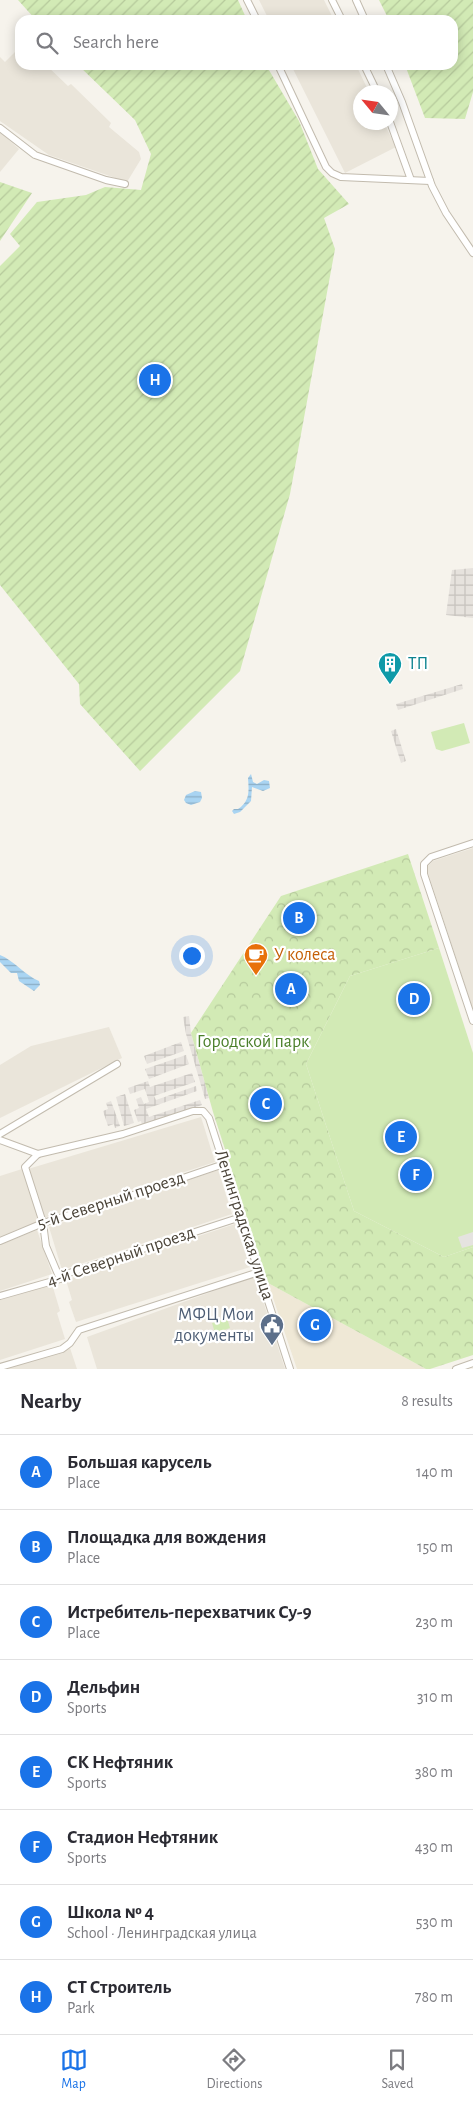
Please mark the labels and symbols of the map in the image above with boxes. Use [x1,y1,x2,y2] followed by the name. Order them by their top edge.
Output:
[353,85,398,130] north arrow
[139,361,171,399] pin: H
[377,651,403,685] building icon: ТП
[408,655,428,673] place label: ТП
[283,899,315,937] pin: B
[243,942,269,976] cafe icon: У колеса
[179,943,205,969] your location
[274,946,336,964] place label: У колеса
[275,970,307,1008] pin: A
[398,980,430,1018] pin: D
[197,1033,310,1051] park label: Городской парк
[250,1085,282,1123] pin: C
[385,1118,417,1156] pin: E
[211,1148,277,1302] street label: Ленинградская улица
[400,1156,432,1194] pin: F
[35,1169,187,1233] street label: 5-й Северный проезд
[45,1223,197,1291] street label: 4-й Северный проезд
[174,1306,254,1345] place label: МФЦ Мои документы
[299,1306,331,1344] pin: G
[259,1312,285,1346] public building icon: МФЦ Мои документы

